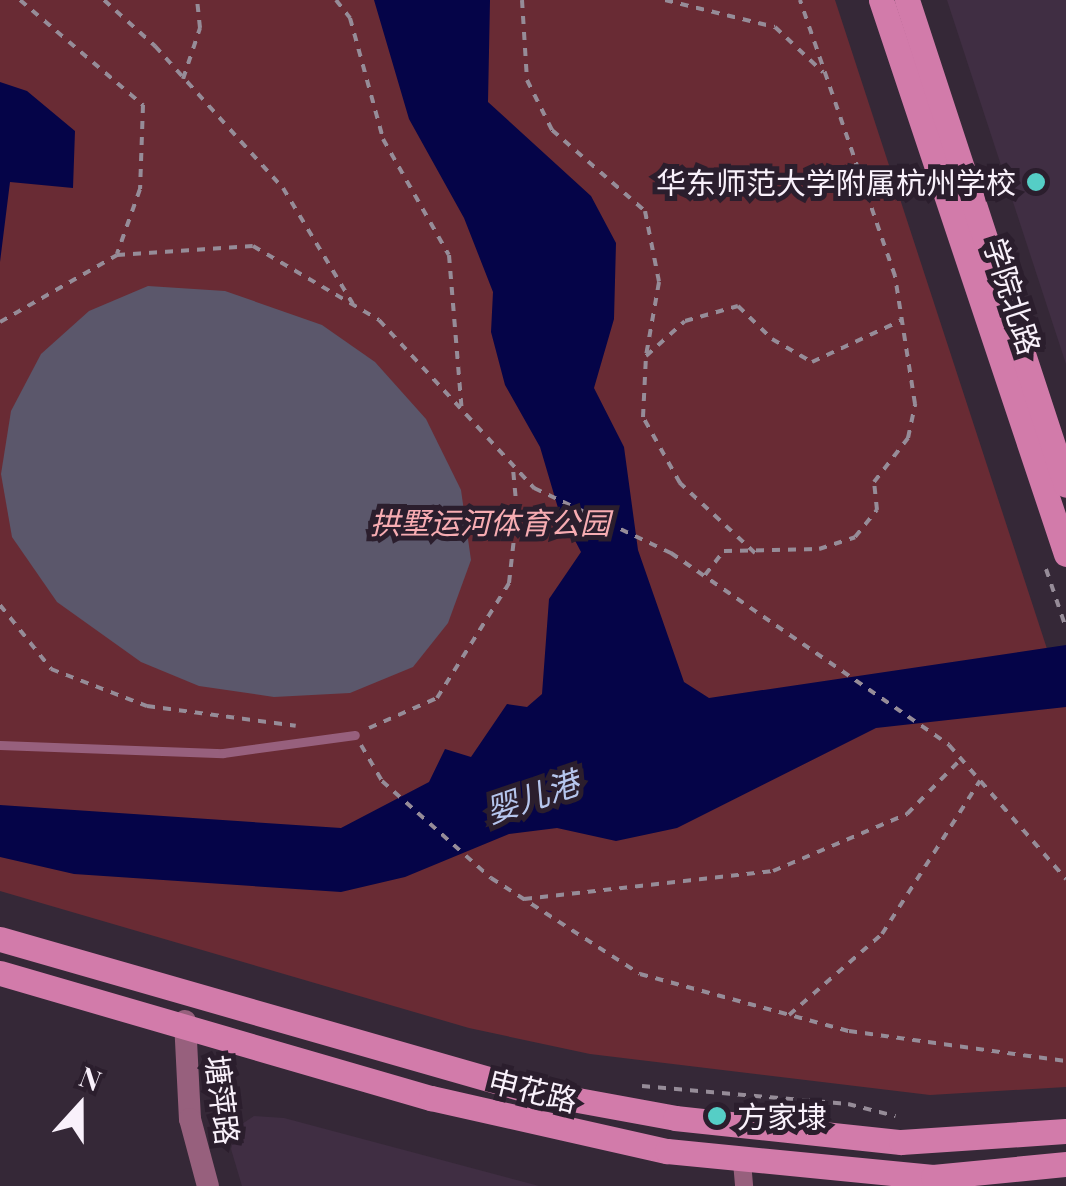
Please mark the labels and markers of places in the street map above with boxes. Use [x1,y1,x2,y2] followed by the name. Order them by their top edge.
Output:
[656,164,1016,200] place label: 华东师范大学附属杭州学校
[1025,171,1047,193] marker: 华东师范大学附属杭州学校
[737,1098,827,1134] place label: 方家埭
[706,1105,728,1127] marker: 方家埭

